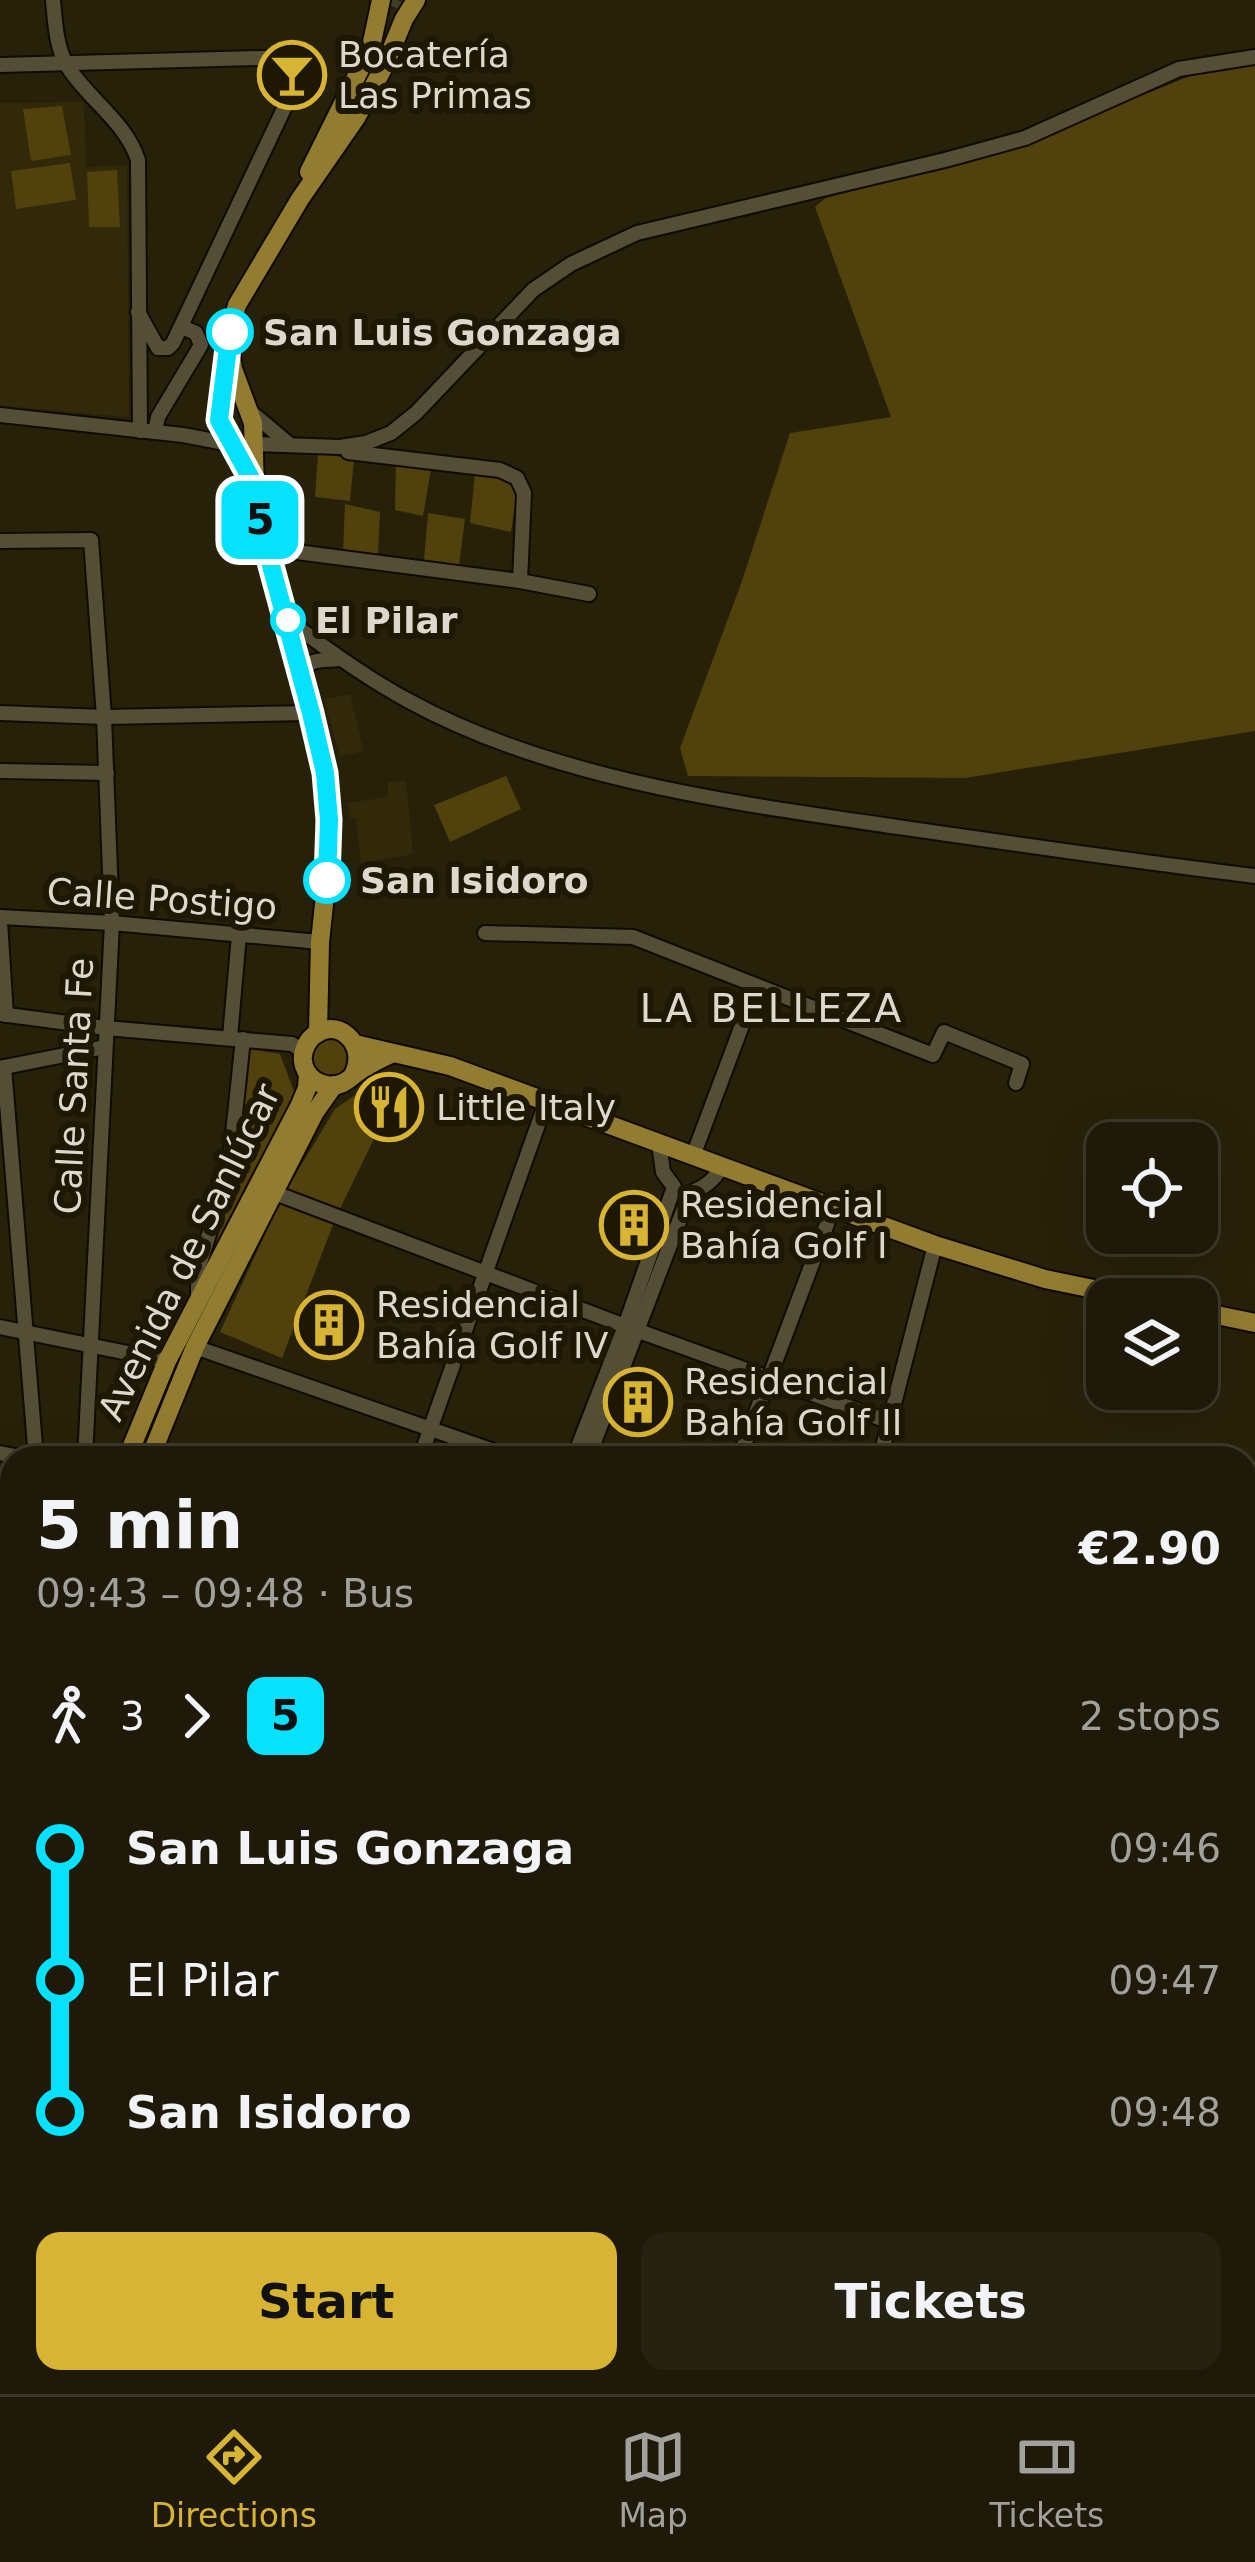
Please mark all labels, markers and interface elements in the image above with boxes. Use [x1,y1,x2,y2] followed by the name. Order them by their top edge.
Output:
[338,34,532,116] place label: Bocatería Las Primas
[257,40,327,110] bar icon: Bocatería Las Primas
[208,310,252,354] marker: San Luis Gonzaga
[263,312,621,353] place label: San Luis Gonzaga
[221,481,299,559] line badge: 5
[245,495,275,544] text: 5
[315,600,458,641] place label: El Pilar
[272,604,304,636] marker: El Pilar
[305,858,349,902] marker: San Isidoro
[360,860,589,901] place label: San Isidoro
[45,870,279,928] street label: Calle Postigo
[47,957,101,1215] street label: Calle Santa Fe
[640,986,904,1031] district label: LA BELLEZA
[354,1072,424,1142] restaurant icon: Little Italy
[90,1077,288,1427] street label: Avenida de Sanlúcar
[436,1087,616,1128] place label: Little Italy
[1086,1122,1218,1410] map controls
[1086,1122,1218,1254] button: locate
[680,1184,888,1266] place label: Residencial Bahía Golf I
[599,1190,669,1260] building icon: Residencial Bahía Golf I
[1086,1278,1218,1410] button: layers
[376,1284,609,1366] place label: Residencial Bahía Golf IV
[294,1290,364,1360] building icon: Residencial Bahía Golf IV
[684,1361,902,1443] place label: Residencial Bahía Golf II
[603,1367,673,1437] building icon: Residencial Bahía Golf II
[36,1487,243,1564] text: 5 min
[1079,1522,1221,1575] text: €2.90
[36,1571,414,1616] text: 09:43 – 09:48 · Bus
[36,1683,102,1749] icon: walk
[163,1683,229,1749] icon: forward
[271,1691,300,1740] text: 5
[120,1694,145,1739] text: 3
[1079,1694,1221,1739] text: 2 stops
[126,1822,574,1875] text: San Luis Gonzaga
[1109,1826,1221,1871] text: 09:46
[126,1954,278,2007] text: El Pilar
[1109,1958,1221,2003] text: 09:47
[126,2086,412,2139] text: San Isidoro
[1109,2090,1221,2135] text: 09:48
[36,2232,617,2370] button: Start
[641,2232,1221,2370] button: Tickets
[151,2424,317,2535] tab: Directions
[618,2424,688,2535] tab: Map
[989,2424,1104,2535] tab: Tickets

